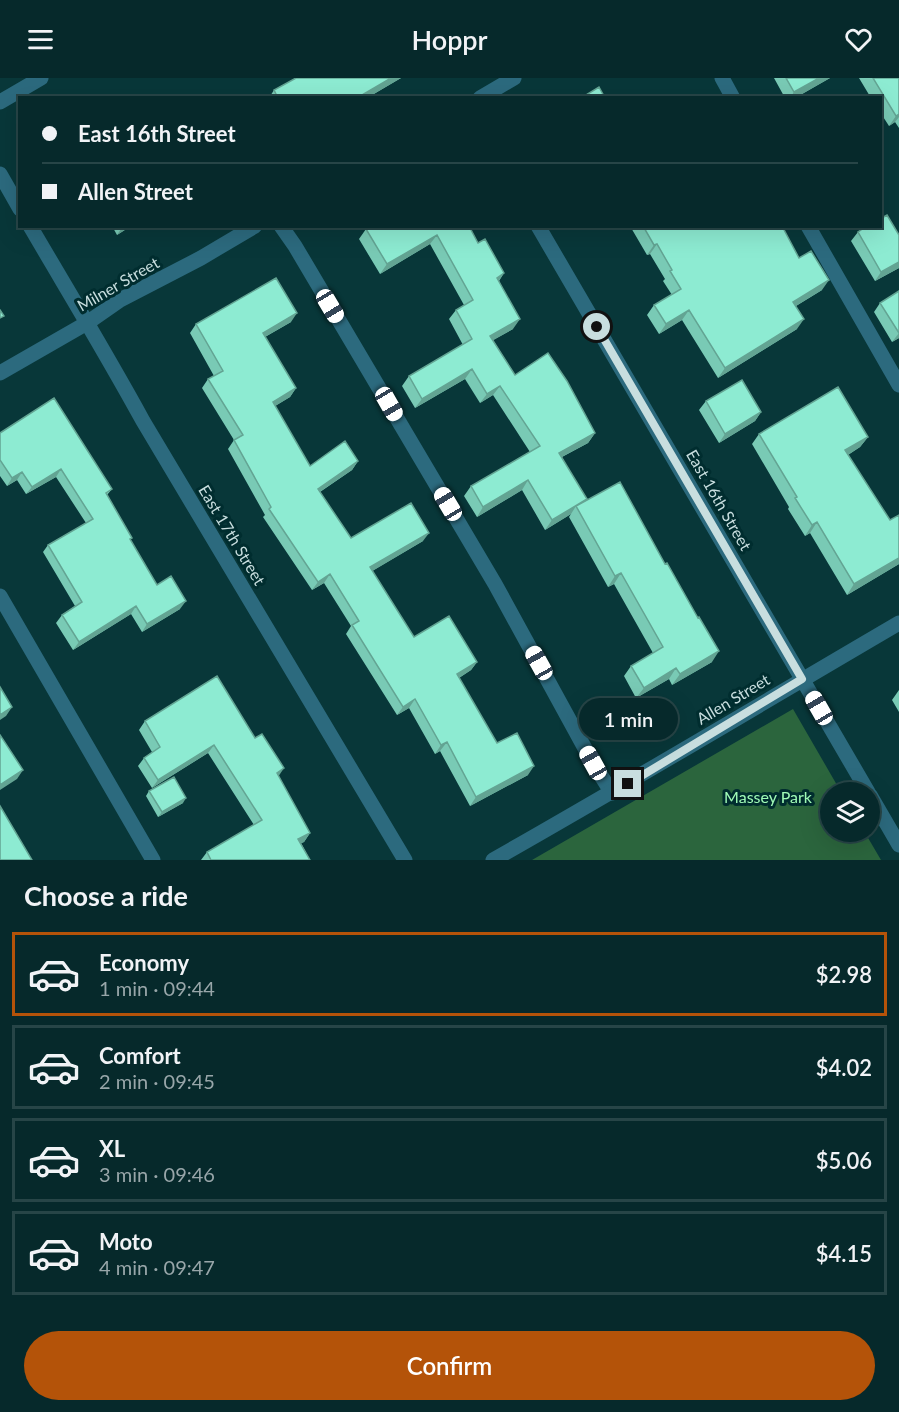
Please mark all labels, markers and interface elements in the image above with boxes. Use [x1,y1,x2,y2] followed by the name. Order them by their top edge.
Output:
[24,23,57,56] icon: menu
[411,23,488,56] text: Hoppr
[842,23,875,56] icon: heart
[78,120,236,147] text: East 16th Street
[78,178,193,205] text: Allen Street
[73,252,162,315] street label: Milner Street
[313,286,347,326] car
[583,313,610,340] route start
[372,384,406,424] car
[683,446,756,554] street label: East 16th Street
[195,481,270,588] street label: East 17th Street
[431,484,465,524] car
[522,643,556,683] car
[693,669,773,728] street label: Allen Street
[802,688,836,728] car
[578,697,678,739] callout: 1 min
[604,707,653,731] text: 1 min
[576,743,610,783] car
[614,770,641,797] route end
[820,782,880,842] map controls
[820,782,880,842] button: layers
[724,787,813,806] park label: Massey Park
[24,879,188,912] text: Choose a ride
[27,947,81,1001] icon: car
[99,949,189,976] text: Economy
[816,961,872,988] text: $2.98
[99,976,215,1000] text: 1 min · 09:44
[27,1040,81,1094] icon: car
[99,1042,181,1069] text: Comfort
[816,1054,872,1081] text: $4.02
[99,1069,215,1093] text: 2 min · 09:45
[27,1133,81,1187] icon: car
[99,1135,125,1162] text: XL
[816,1147,872,1174] text: $5.06
[99,1162,215,1186] text: 3 min · 09:46
[27,1226,81,1280] icon: car
[99,1228,153,1255] text: Moto
[816,1240,872,1267] text: $4.15
[99,1255,215,1279] text: 4 min · 09:47
[24,1331,875,1400] button: Confirm

